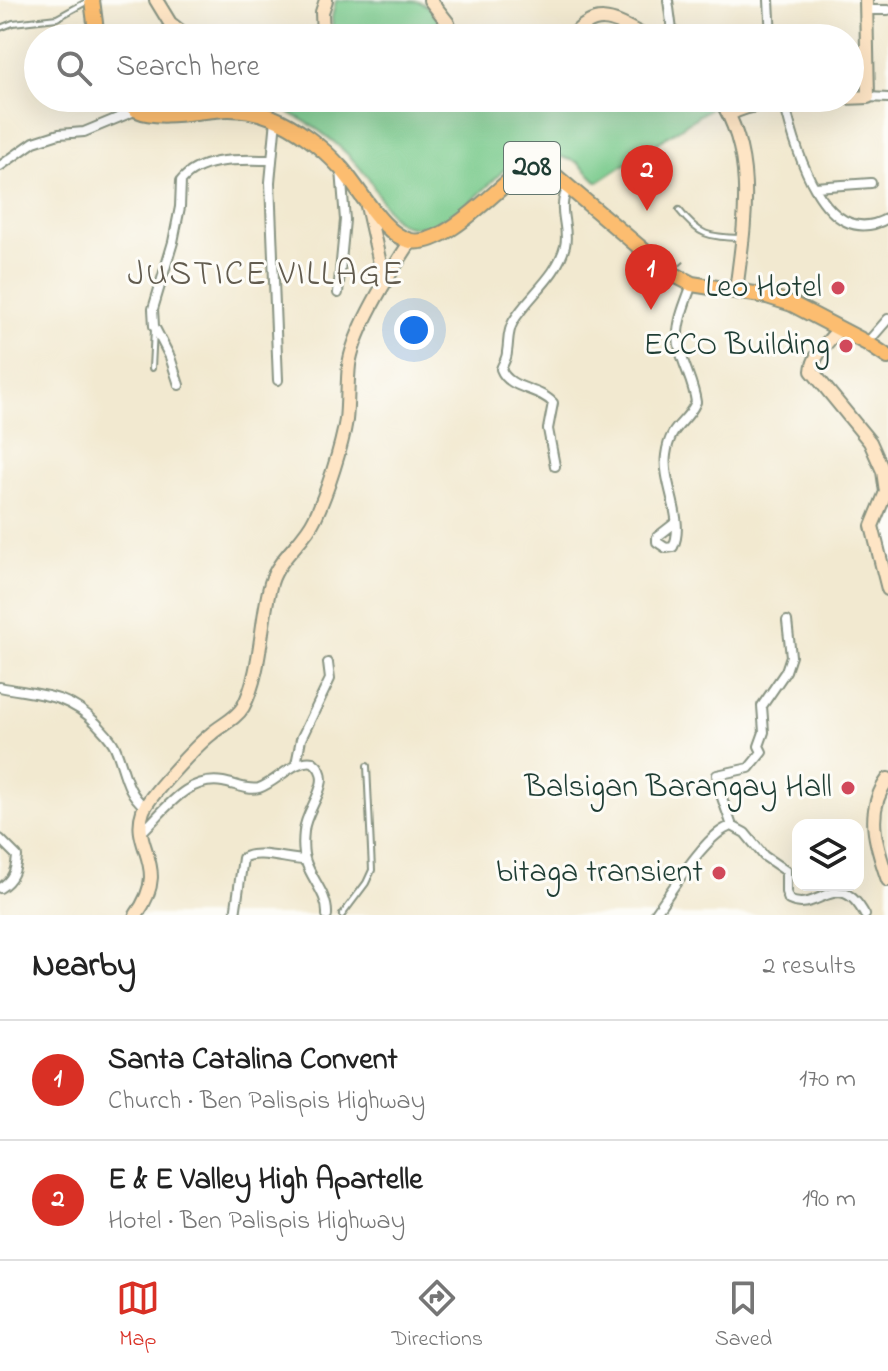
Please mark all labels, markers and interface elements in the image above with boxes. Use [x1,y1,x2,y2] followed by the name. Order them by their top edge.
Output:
[24,24,864,112] search box
[52,46,96,90] icon: search
[116,46,260,90] text: Search here
[504,142,560,194] road number: 208
[621,145,673,211] pin: 2
[625,244,677,310] pin: 1
[127,251,405,301] district label: JUSTICE VILLAGE
[705,265,822,312] place label: Leo Hotel
[829,279,847,297] marker: Leo Hotel
[394,310,434,350] your location
[644,323,830,370] place label: ECCO Building
[837,337,855,355] marker: ECCO Building
[523,765,832,812] place label: Balsigan Barangay Hall
[839,779,857,797] marker: Balsigan Barangay Hall
[792,819,864,891] map controls
[792,819,864,891] button: layers
[496,850,703,897] place label: bitaga transient
[710,864,728,882] marker: bitaga transient
[32,942,136,992] text: Nearby
[763,948,856,986] text: 2 results
[108,1039,398,1083] text: Santa Catalina Convent
[54,1061,62,1099] text: 1
[799,1061,856,1099] text: 170 m
[108,1083,425,1121] text: Church · Ben Palispis Highway
[108,1159,423,1203] text: E & E Valley High Apartelle
[52,1181,64,1219] text: 2
[802,1181,856,1219] text: 190 m
[108,1203,405,1241] text: Hotel · Ben Palispis Highway
[116,1276,160,1356] tab: Map
[392,1276,483,1356] tab: Directions
[715,1276,772,1356] tab: Saved

